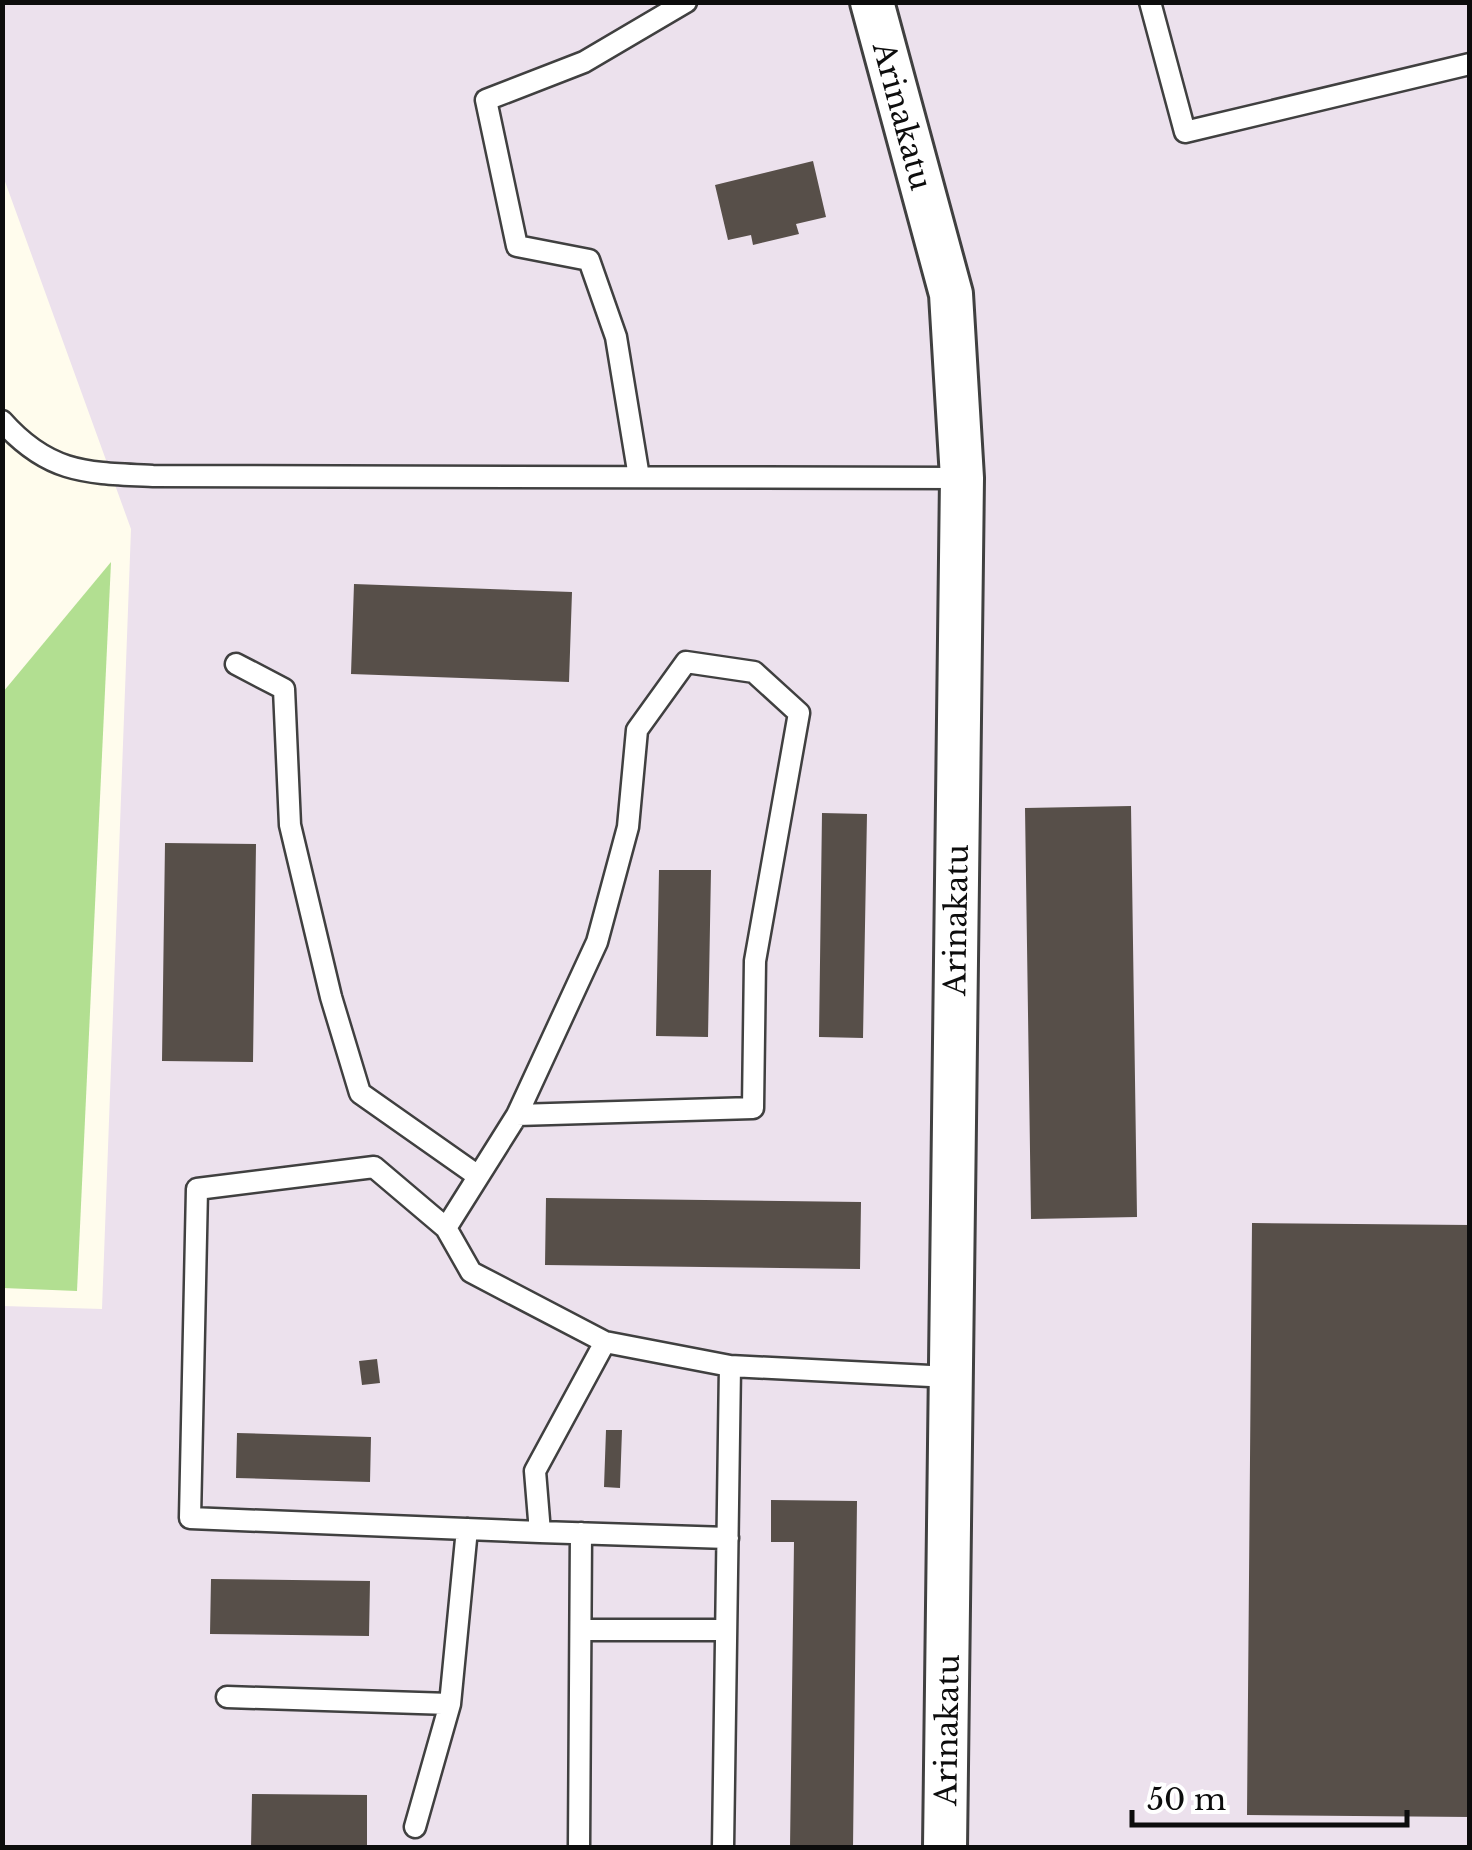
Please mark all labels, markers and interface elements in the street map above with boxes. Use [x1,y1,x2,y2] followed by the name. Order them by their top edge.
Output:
[865,37,940,194] street label: Arinakatu
[936,844,976,997] street label: Arinakatu
[927,1654,967,1807] street label: Arinakatu
[1132,1765,1407,1827] scale bar
[1147,1781,1226,1818] text: 50 m

